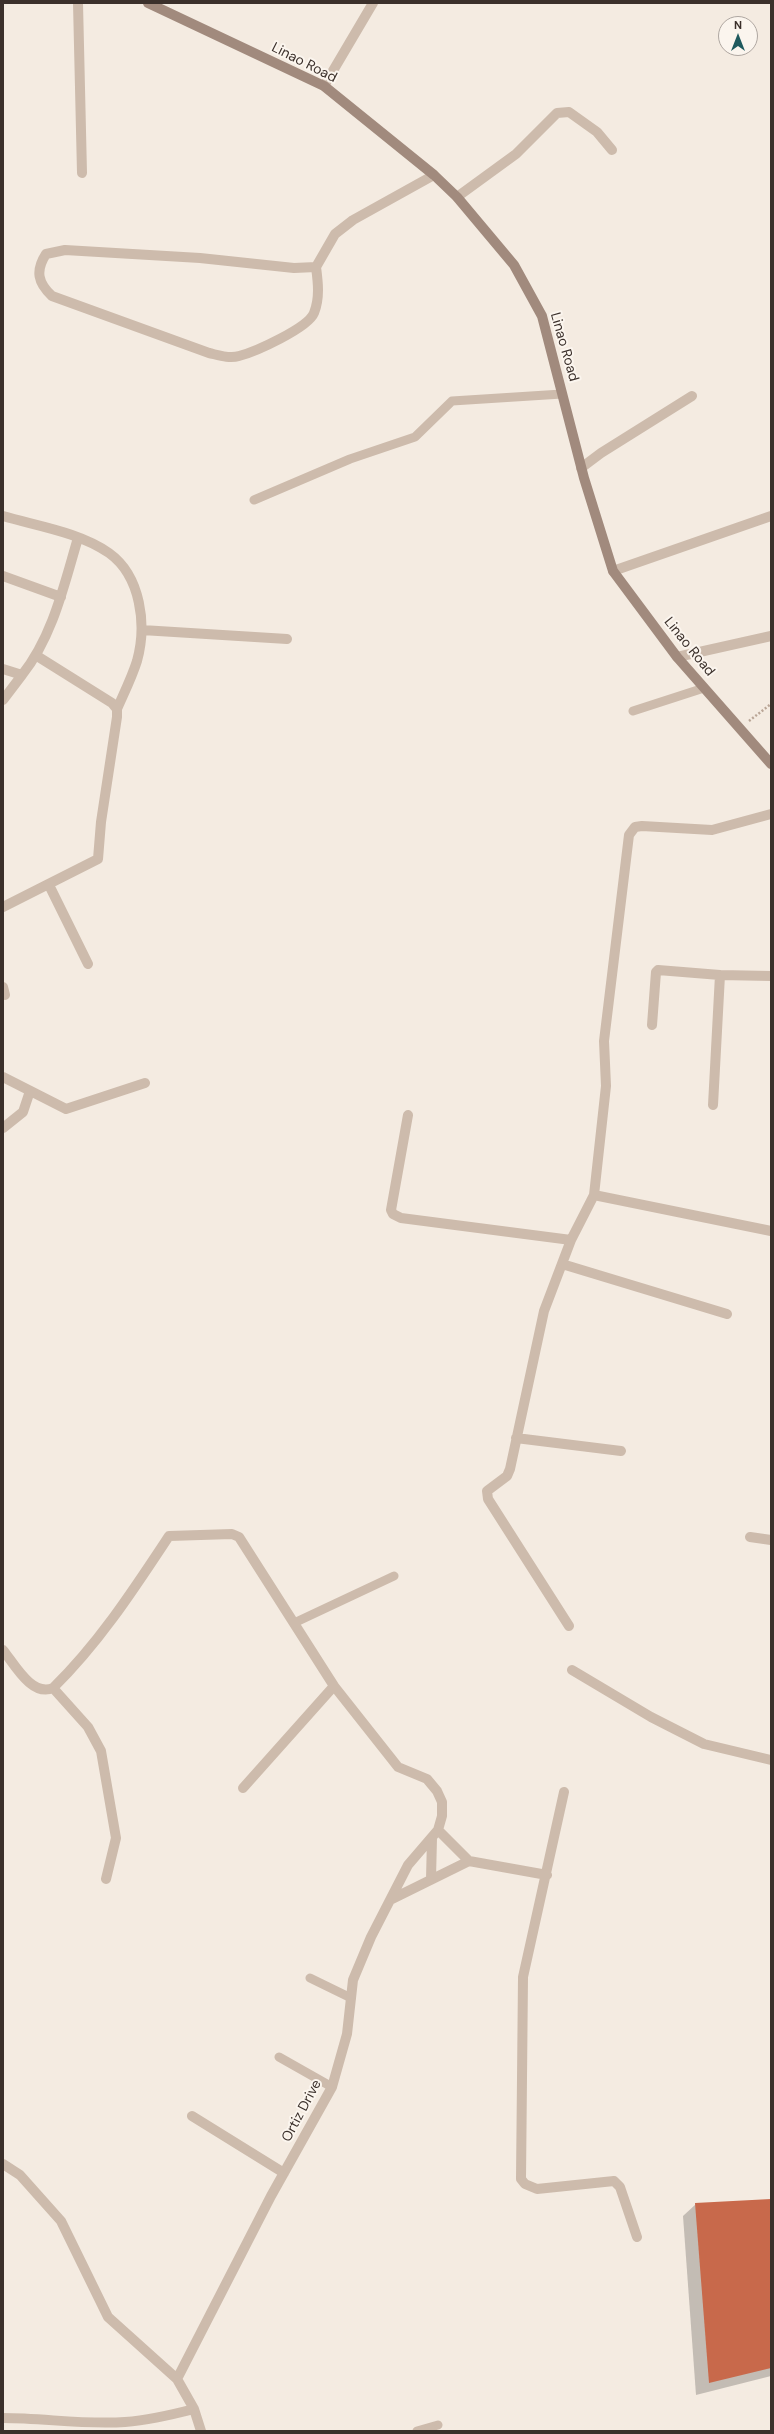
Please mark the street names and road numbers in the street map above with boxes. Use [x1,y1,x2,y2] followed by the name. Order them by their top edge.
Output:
[269,39,339,87] street label: Linao Road
[546,311,582,383] street label: Linao Road
[660,614,718,680] street label: Linao Road
[279,2077,325,2145] street label: Ortiz Drive

